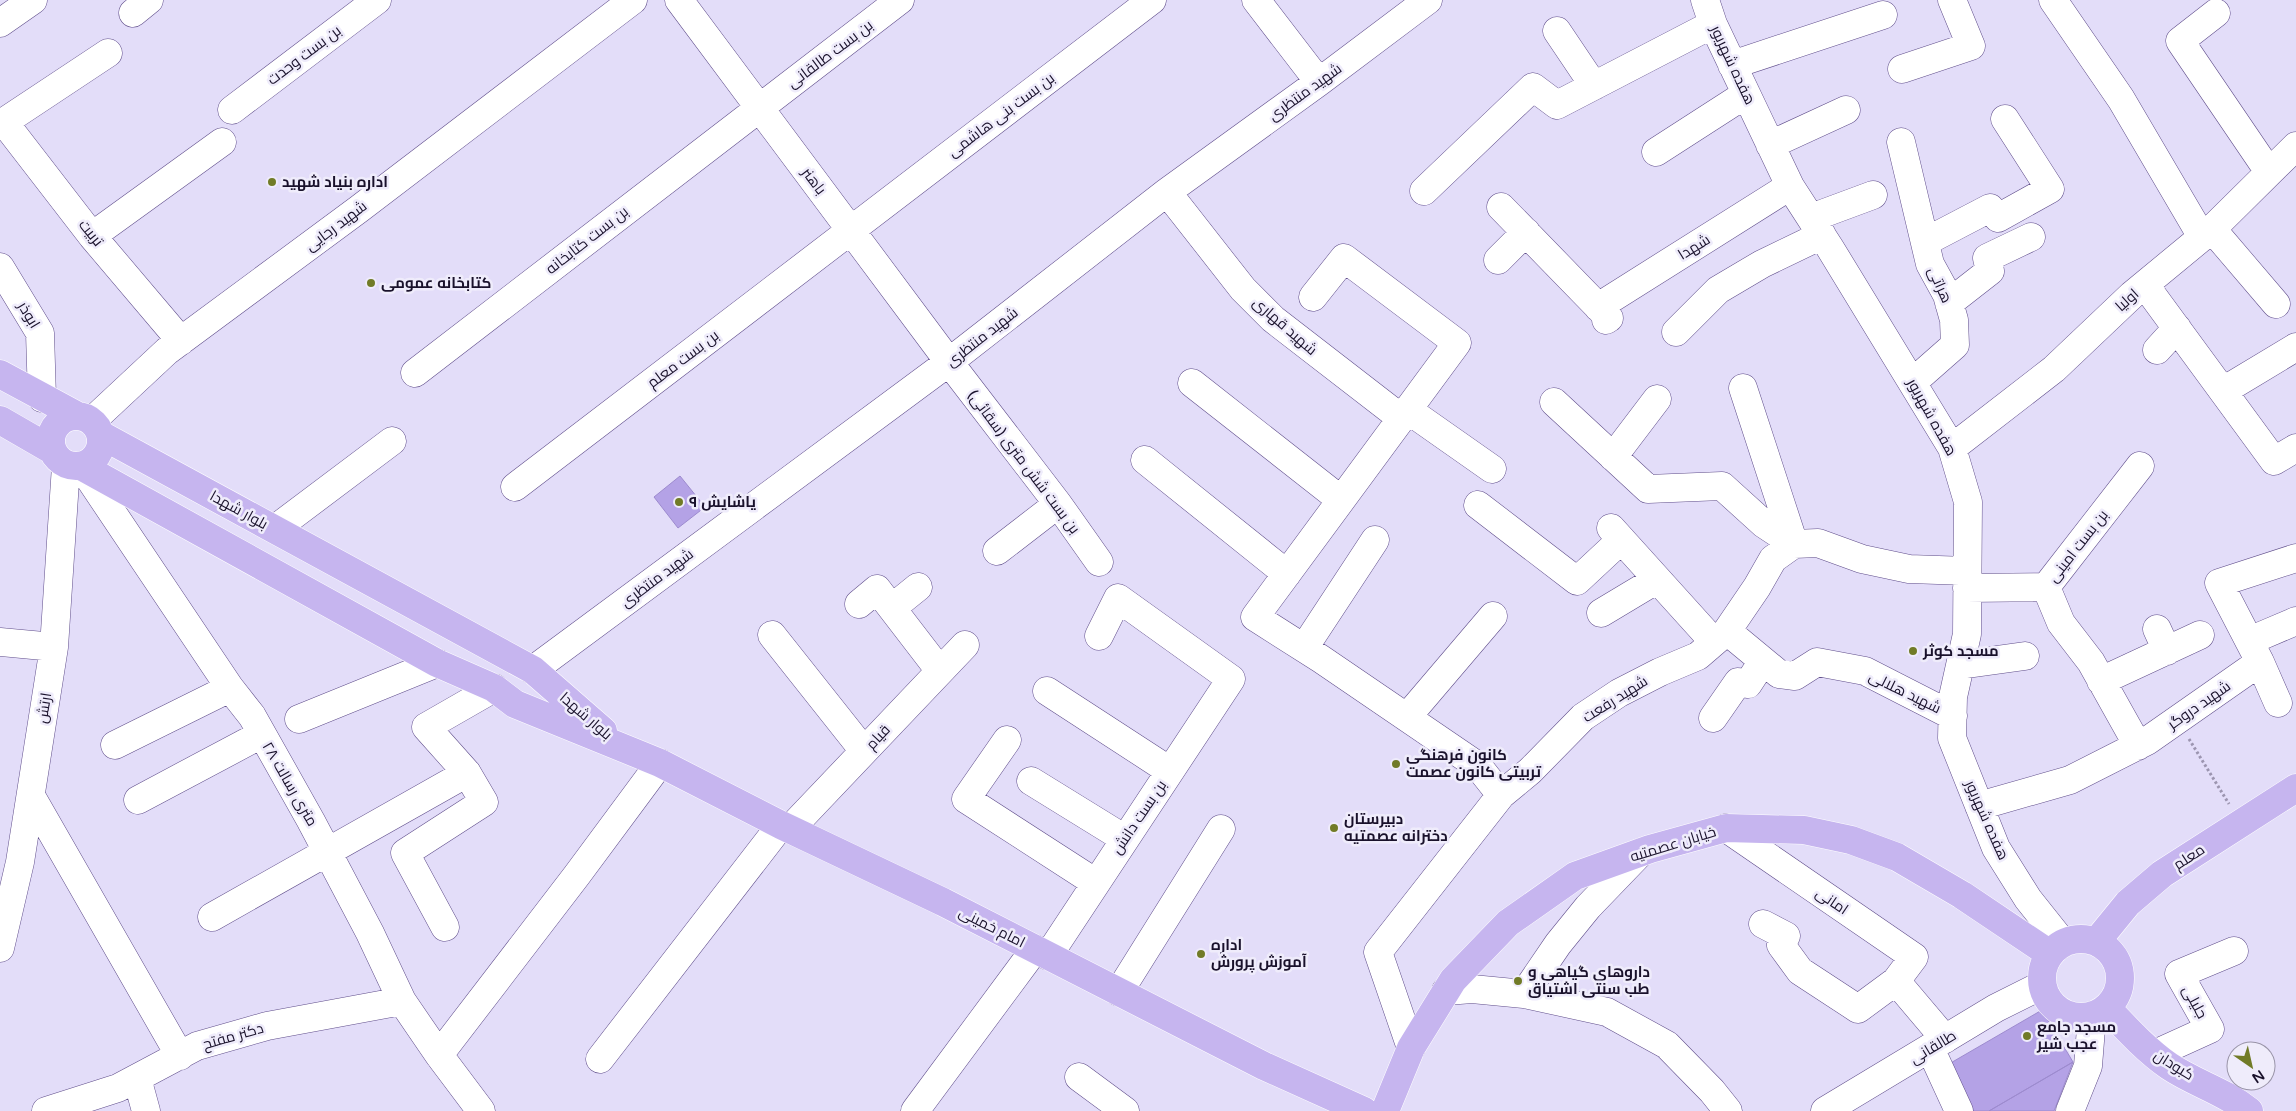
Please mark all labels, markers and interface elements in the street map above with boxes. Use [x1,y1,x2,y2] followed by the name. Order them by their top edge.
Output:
[784,16,877,93] street label: بن بست طالقانی
[264,21,345,89] street label: بن بست وحدت
[1705,21,1759,108] street label: هفده شهریور
[1265,59,1346,125] street label: شهید منتظری
[944,69,1059,162] street label: بن بست بنی هاشمی
[797,163,830,198] street label: باهنر
[282,173,388,191] place label: اداره بنیاد شهید
[266,176,278,188] marker: اداره بنیاد شهید
[302,197,371,256] street label: شهید رجایی
[542,202,632,279] street label: بن بست کتابخانه
[75,216,107,250] street label: تربیت
[1675,230,1714,265] street label: شهدا
[1923,264,1956,306] street label: هراتی
[381,274,492,292] place label: کتابخانه عمومی
[365,277,377,289] marker: کتابخانه عمومی
[2112,285,2142,315] street label: اولیا
[1248,293,1321,360] street label: شهید قهاری
[14,298,44,332] street label: ابوذر
[942,303,1022,371] street label: شهید منتظری
[644,326,723,393] street label: بن بست معلم
[1902,374,1961,459] street label: هفده شهریور
[963,387,1084,538] street label: بن بست شش متری (سقائی)
[206,487,271,534] street label: بلوار شهدا
[689,493,756,511] place label: یاشایش ۹
[673,496,685,508] marker: یاشایش ۹
[2044,506,2113,587] street label: بن بست امینی
[617,545,697,612] street label: شهید منتظری
[1922,642,1999,660] place label: مسجد کوثر
[1907,645,1919,657] marker: مسجد کوثر
[1866,667,1944,718] street label: شهید هلالی
[1579,672,1651,727] street label: شهید رفعت
[2163,677,2234,735] street label: شهید دروگر
[555,688,616,744] street label: بلوار شهدا
[33,691,56,725] street label: ارتش
[862,721,895,754] street label: قیام
[258,739,321,830] street label: ۲۸ متری رسالت
[1406,746,1541,781] place label: کانون فرهنگی تربیتی کانون عصمت
[1390,758,1402,770] marker: کانون فرهنگی تربیتی کانون عصمت
[1960,776,2013,863] street label: هفده شهریور
[1108,777,1171,858] street label: بن بست دانش
[1344,810,1448,845] place label: دبیرستان دخترانه عصمتیه
[1328,822,1340,834] marker: دبیرستان دخترانه عصمتیه
[1628,822,1718,867] street label: خیابان عصمتیه
[2170,840,2209,875] street label: معلم
[1812,884,1852,919] street label: امانی
[955,903,1028,952] street label: امام خمینی
[1211,936,1307,973] place label: اداره آموزش پرورش
[1195,948,1207,960] marker: اداره آموزش پرورش
[1528,963,1650,998] place label: داروهای گیاهی و طب سنتی اشتیاق
[1512,975,1524,987] marker: داروهای گیاهی و طب سنتی اشتیاق
[2178,982,2211,1022] street label: جلیلی
[2036,1018,2116,1053] place label: مسجد جامع عجب شیر
[200,1019,266,1055] street label: دکتر مفتح
[1907,1026,1960,1069] street label: طالقانی
[2021,1030,2033,1042] marker: مسجد جامع عجب شیر
[2226,1041,2276,1091] north arrow
[2150,1046,2197,1085] street label: کبودان
[2249,1066,2267,1087] text: N

